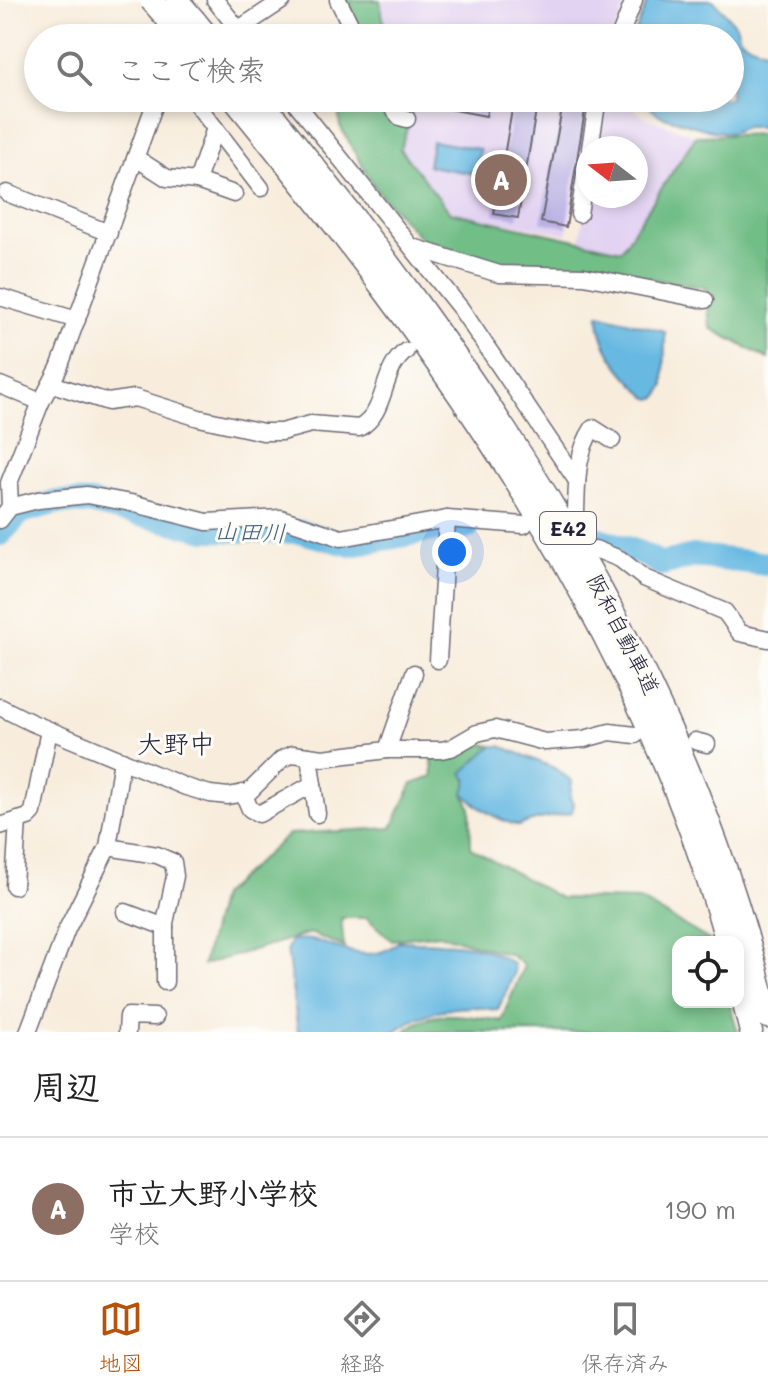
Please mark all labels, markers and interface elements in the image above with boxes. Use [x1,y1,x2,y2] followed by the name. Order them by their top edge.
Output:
[24,24,744,112] search box
[52,46,96,90] icon: search
[116,49,266,89] text: ここで検索
[576,136,648,208] north arrow
[475,150,527,210] pin: A
[540,512,596,544] road number: E42
[213,514,287,548] water label: 山田川
[432,532,472,572] your location
[581,569,667,699] street label: 阪和自動車道
[137,726,215,760] district label: 大野中
[672,936,744,1008] map controls
[672,936,744,1008] button: locate
[32,1063,100,1108] text: 周辺
[108,1172,318,1212] text: 市立大野小学校
[49,1192,67,1226] text: A
[664,1192,736,1226] text: 190 m
[108,1216,160,1250] text: 学校
[99,1297,143,1377] tab: 地図
[340,1297,384,1377] tab: 経路
[581,1297,669,1377] tab: 保存済み

